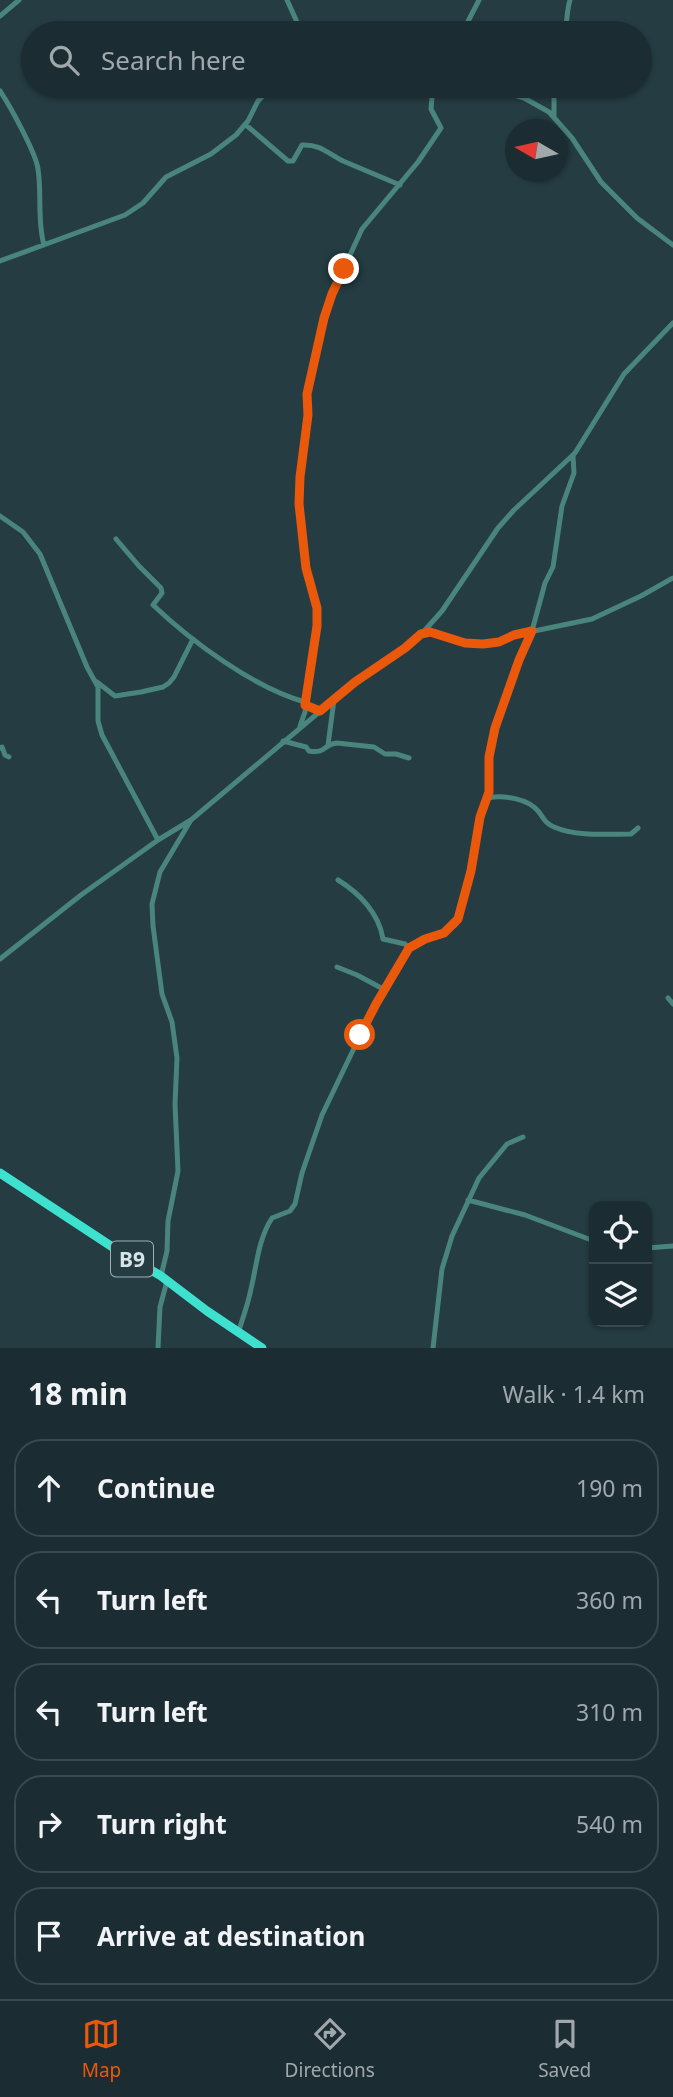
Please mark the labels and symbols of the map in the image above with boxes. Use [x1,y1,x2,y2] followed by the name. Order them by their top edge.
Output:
[505,119,568,182] north arrow
[328,253,359,284] route end
[344,1019,375,1050] route start
[111,1242,153,1276] road number: B9

